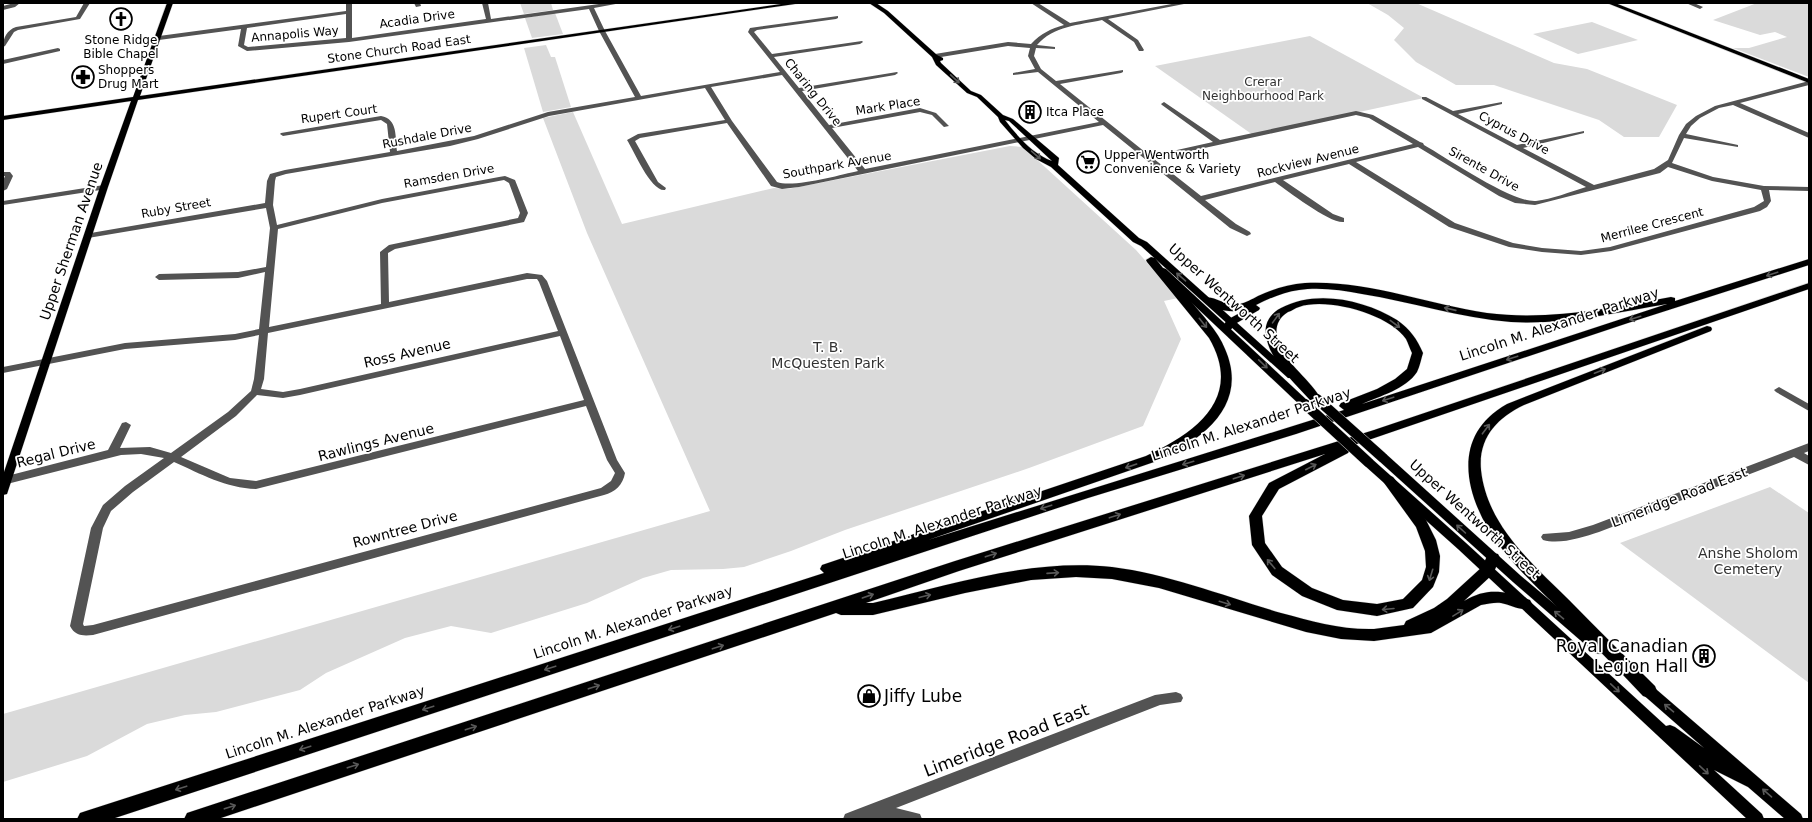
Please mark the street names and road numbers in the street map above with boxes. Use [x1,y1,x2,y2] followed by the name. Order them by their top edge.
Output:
[378,7,456,31] street label: Acadia Drive
[251,23,339,45] street label: Annapolis Way
[326,32,472,66] street label: Stone Church Road East
[782,55,844,129] street label: Charing Drive
[855,94,921,118] street label: Mark Place
[300,102,378,126] street label: Rupert Court
[1476,109,1552,157] street label: Cyprus Drive
[381,120,473,152] street label: Rushdale Drive
[1256,142,1360,180] street label: Rockview Avenue
[1446,144,1522,194] street label: Sirente Drive
[782,149,892,181] street label: Southpark Avenue
[36,160,106,322] street label: Upper Sherman Avenue
[403,161,495,191] street label: Ramsden Drive
[140,195,212,221] street label: Ruby Street
[1599,204,1705,245] street label: Merrilee Crescent
[1165,240,1303,366] street label: Upper Wentworth Street
[1457,284,1661,364] street label: Lincoln M. Alexander Parkway
[362,335,452,371] street label: Ross Avenue
[1149,384,1353,464] street label: Lincoln M. Alexander Parkway
[316,420,436,464] street label: Rawlings Avenue
[15,435,97,471] street label: Regal Drive
[1406,456,1544,582] street label: Upper Wentworth Street
[1609,464,1750,530] street label: Limeridge Road East
[840,482,1044,562] street label: Lincoln M. Alexander Parkway
[351,507,459,551] street label: Rowntree Drive
[531,582,735,662] street label: Lincoln M. Alexander Parkway
[223,682,427,762] street label: Lincoln M. Alexander Parkway
[921,699,1092,781] street label: Limeridge Road East

